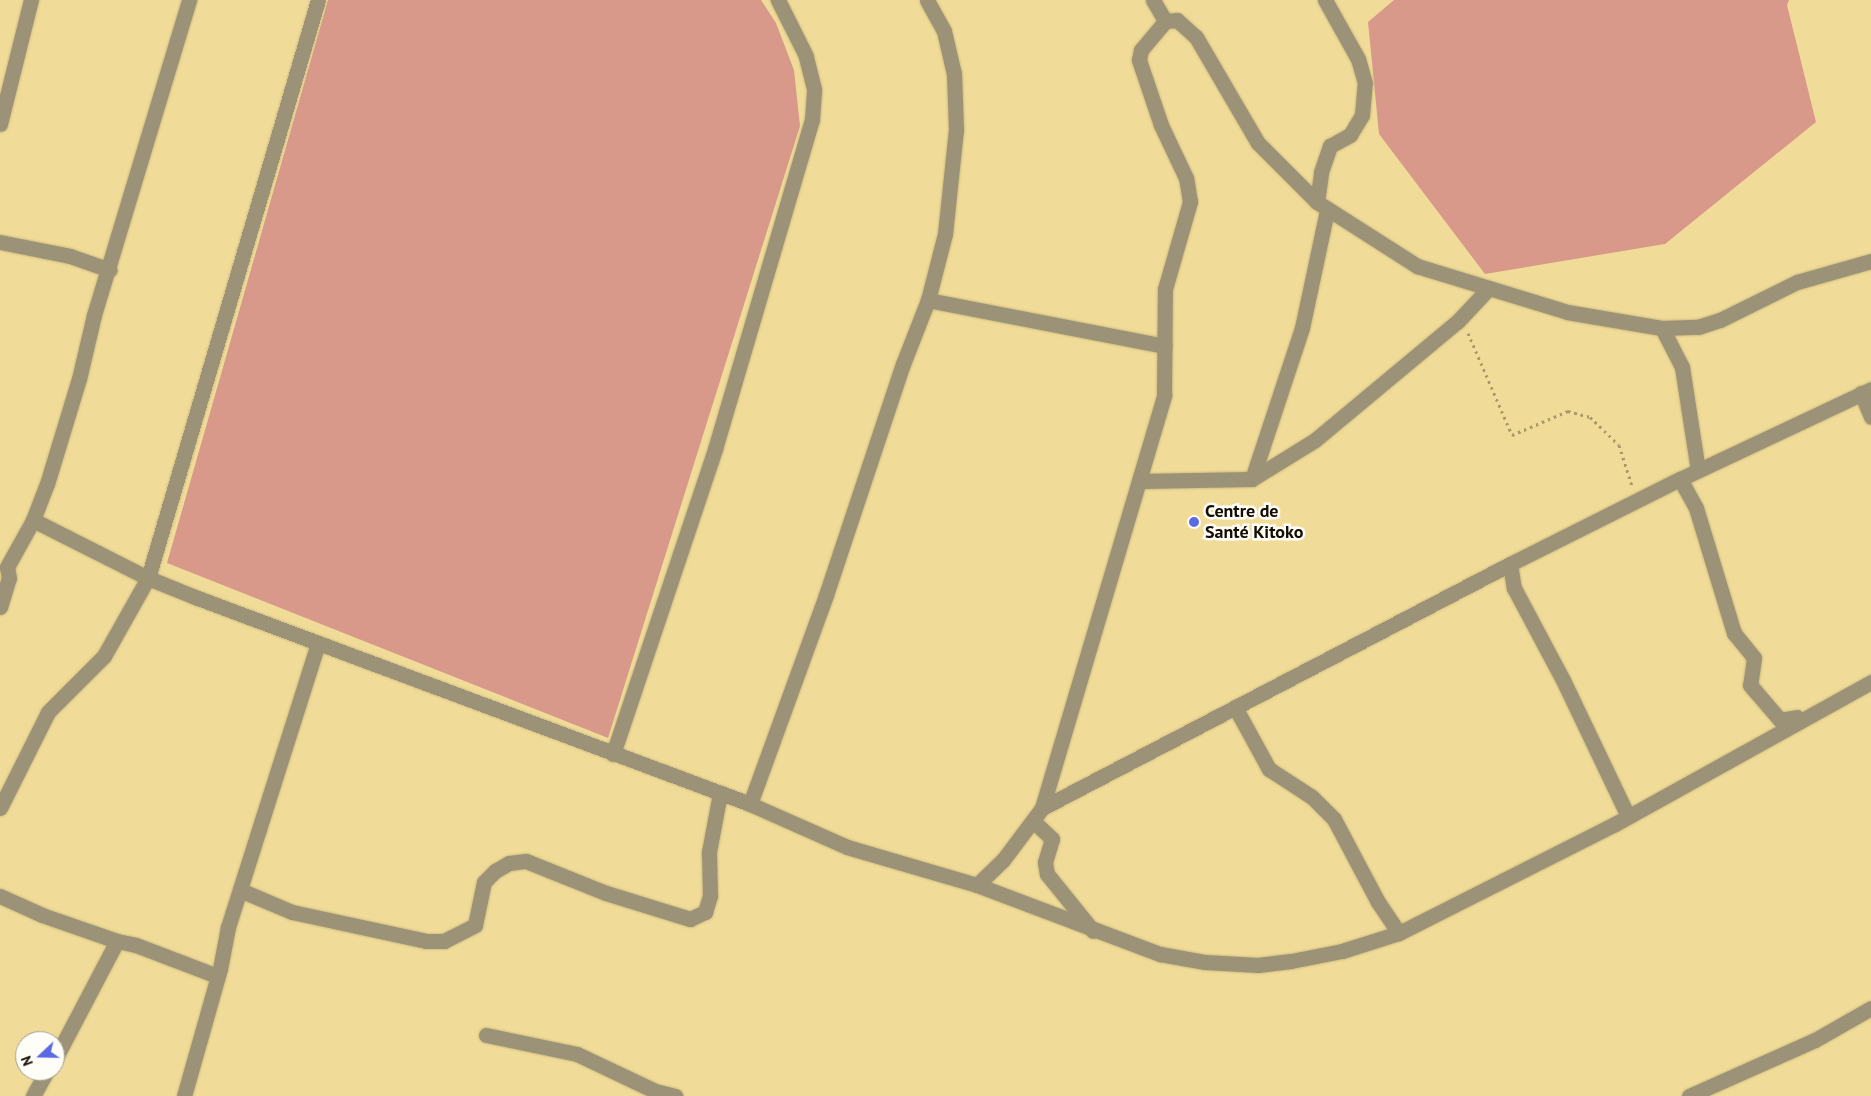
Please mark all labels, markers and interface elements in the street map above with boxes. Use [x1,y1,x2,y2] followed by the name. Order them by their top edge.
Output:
[1205,501,1303,544] place label: Centre de Santé Kitoko
[1187,515,1201,529] marker: Centre de Santé Kitoko
[15,1031,65,1081] north arrow
[17,1054,37,1069] text: N

